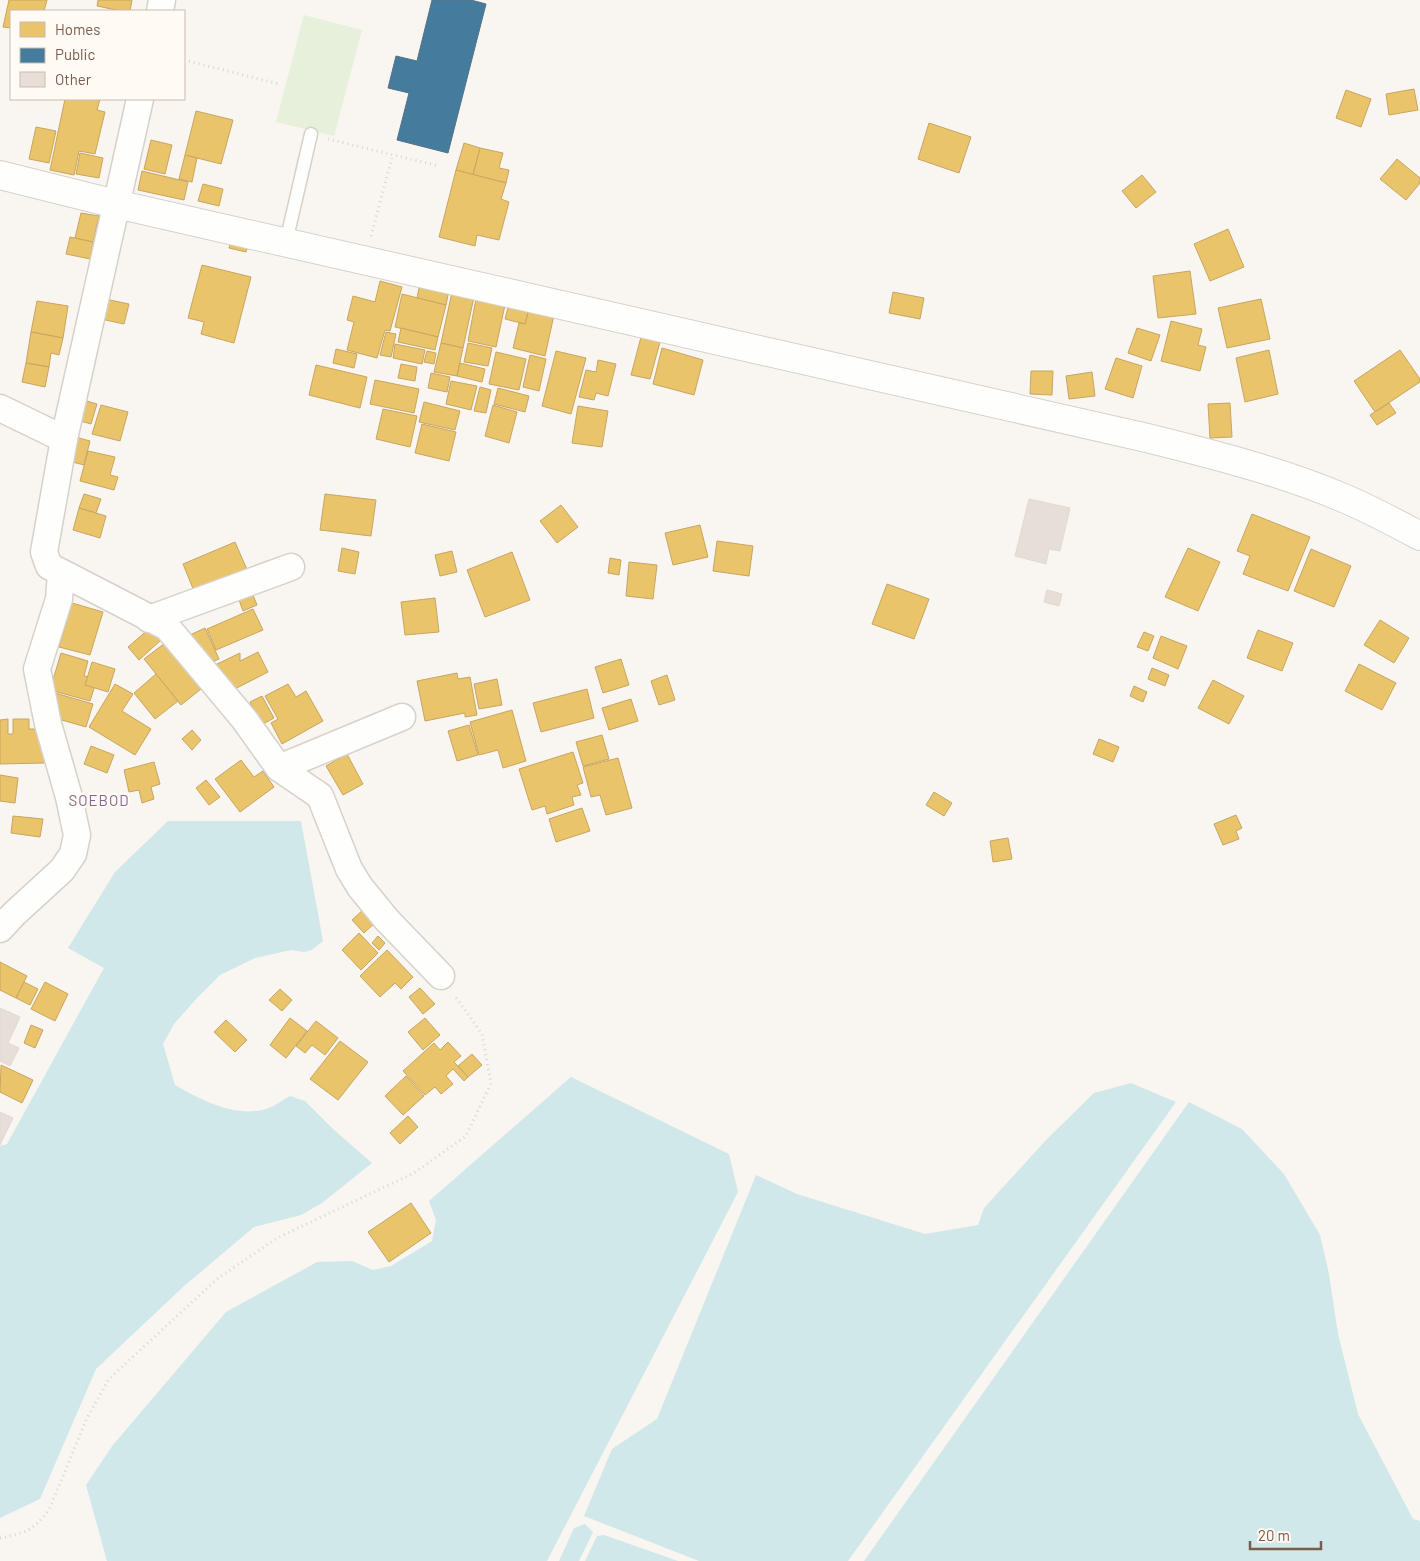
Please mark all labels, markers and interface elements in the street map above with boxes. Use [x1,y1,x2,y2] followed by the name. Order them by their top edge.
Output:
[10,10,185,100] legend
[55,20,100,38] text: Homes
[55,45,95,63] text: Public
[55,70,92,88] text: Other
[68,791,130,809] district label: SOEBOD
[1250,1518,1321,1550] scale bar
[1258,1526,1290,1544] text: 20 m

